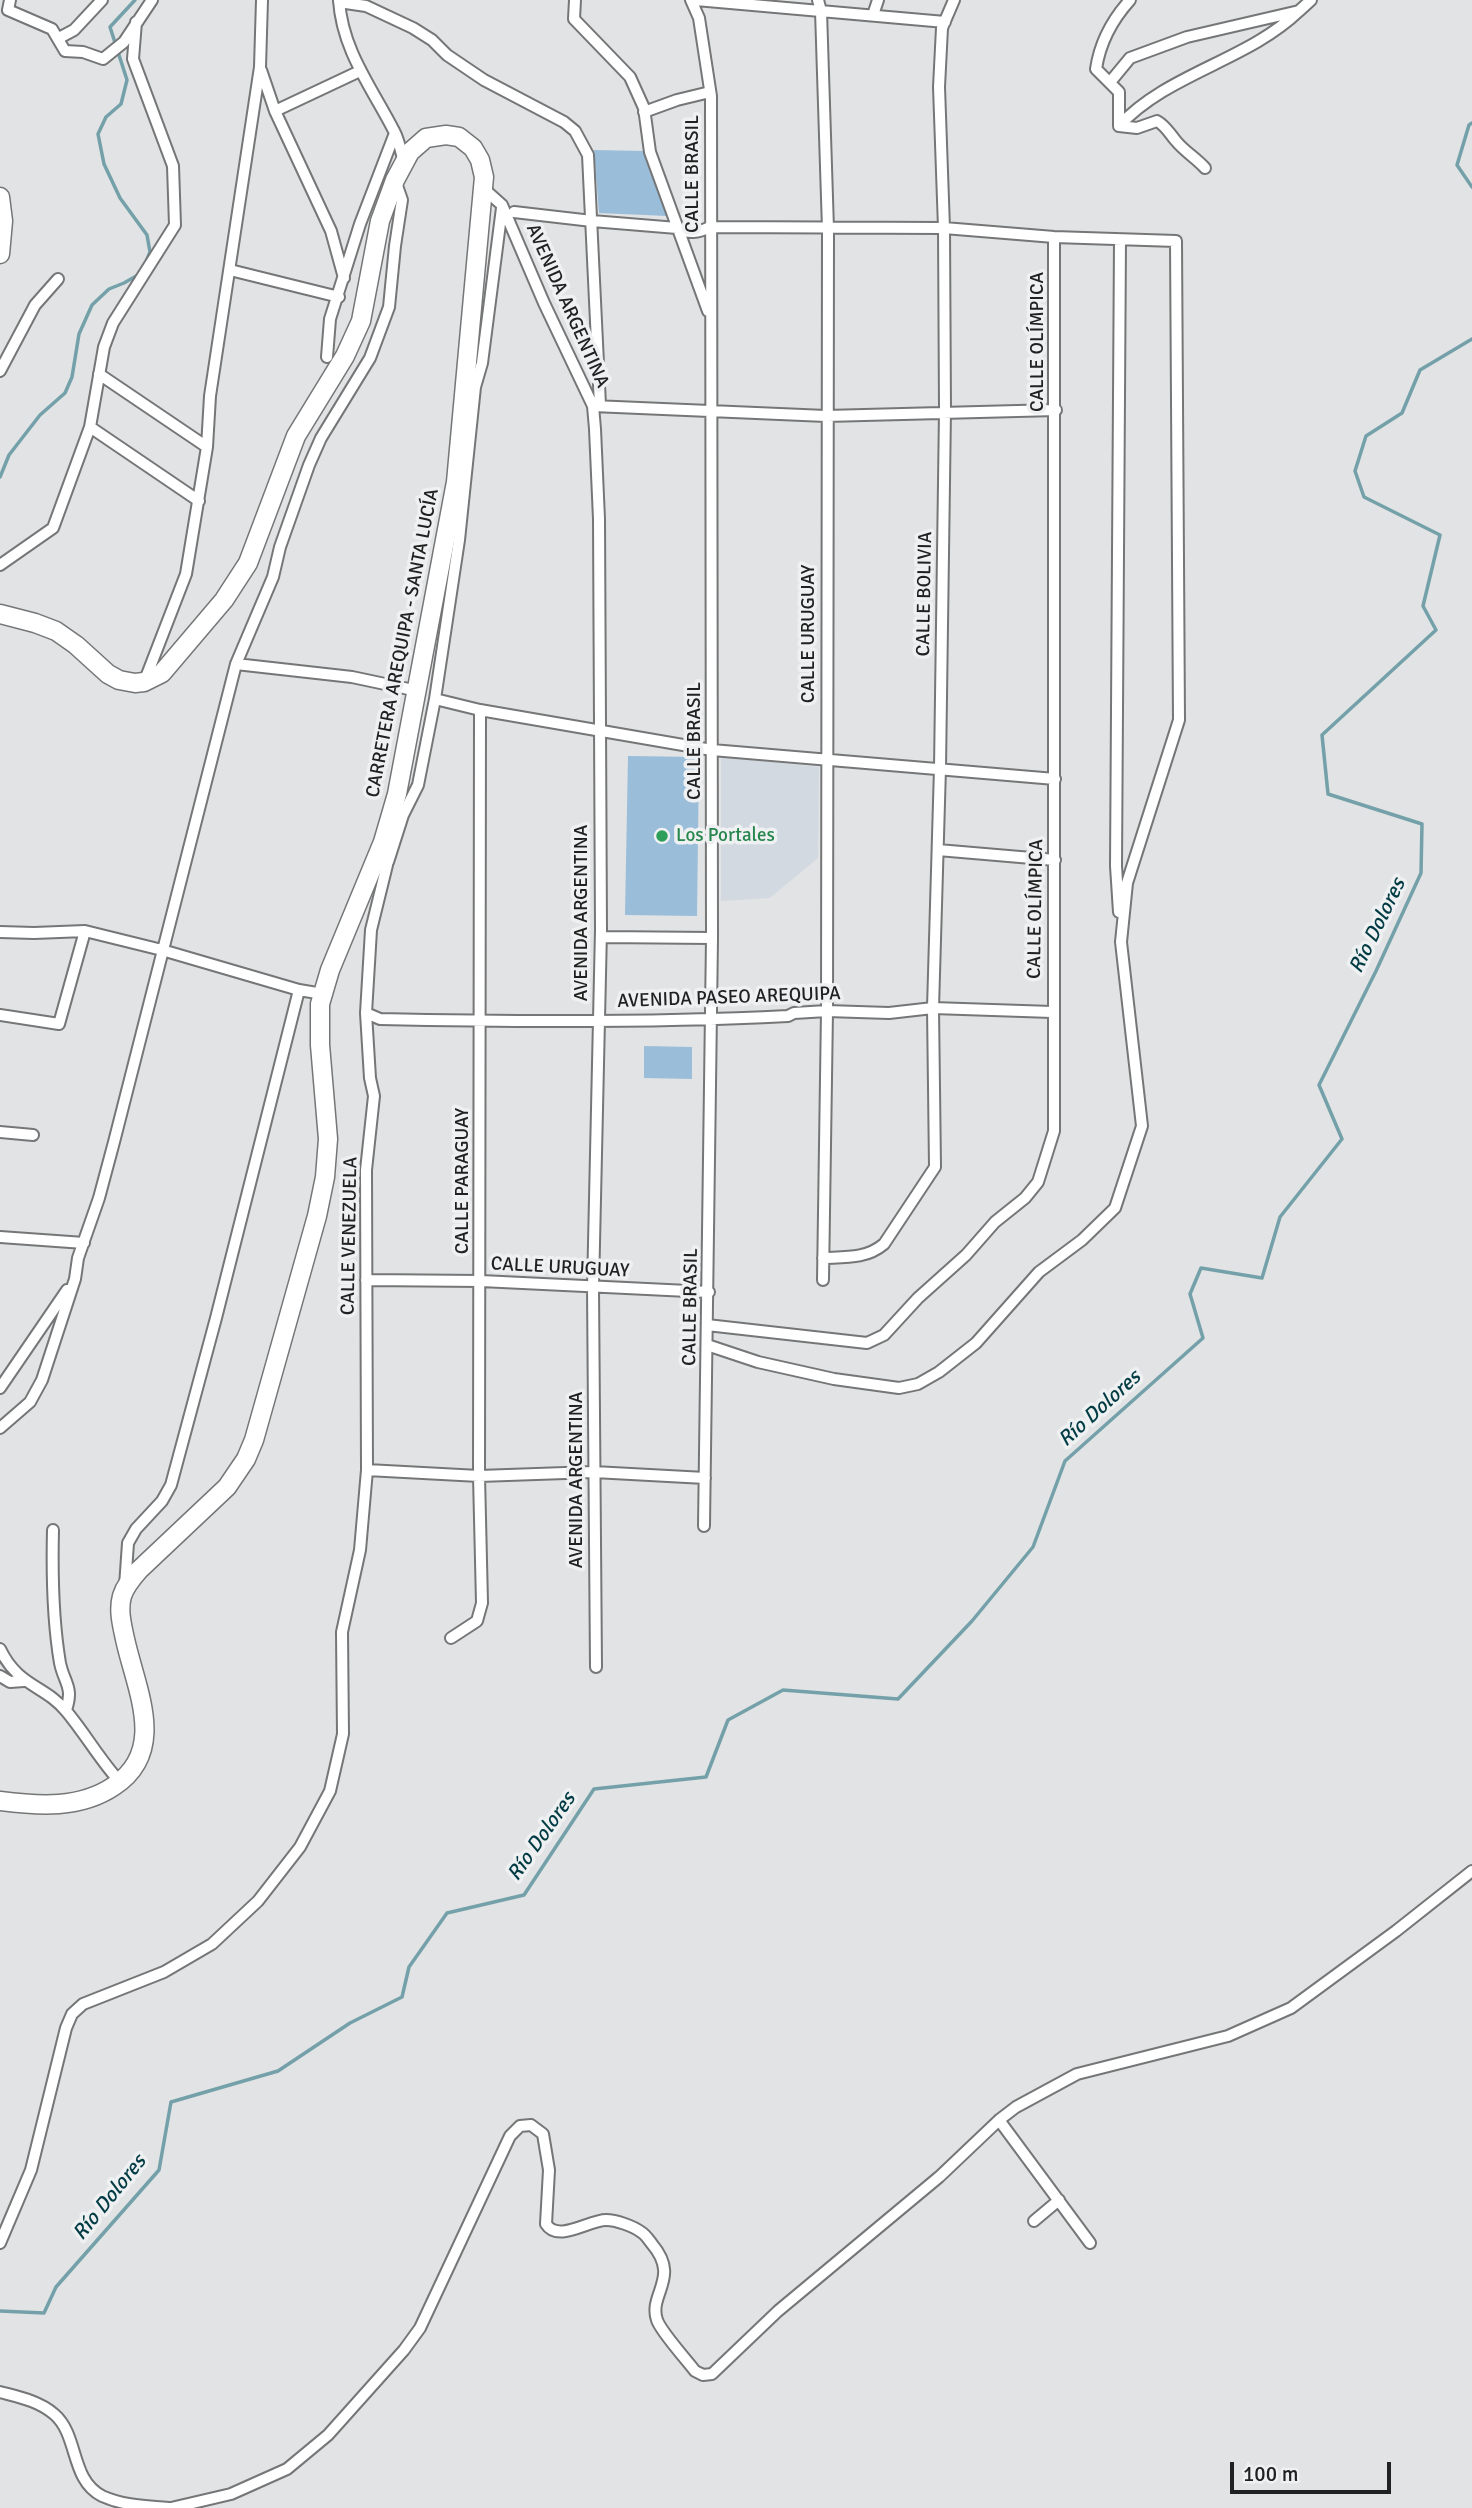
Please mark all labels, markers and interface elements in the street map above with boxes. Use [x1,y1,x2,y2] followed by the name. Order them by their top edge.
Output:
[682,115,704,233] street label: CALLE BRASIL
[521,221,613,391] street label: AVENIDA ARGENTINA
[1027,272,1049,412] street label: CALLE OLÍMPICA
[362,487,444,799] street label: CARRETERA AREQUIPA - SANTA LUCÍA
[913,531,937,657] street label: CALLE BOLIVIA
[798,565,820,703] street label: CALLE URUGUAY
[684,682,706,800] street label: CALLE BRASIL
[571,825,593,1001] street label: AVENIDA ARGENTINA
[676,825,775,847] place label: Los Portales
[654,828,670,844] marker: Los Portales
[1023,839,1049,979] street label: CALLE OLÍMPICA
[1344,875,1412,977] water label: Río Dolores
[617,983,841,1013] street label: AVENIDA PASEO AREQUIPA
[452,1108,474,1254] street label: CALLE PARAGUAY
[337,1157,363,1315] street label: CALLE VENEZUELA
[679,1248,703,1366] street label: CALLE BRASIL
[490,1253,630,1283] street label: CALLE URUGUAY
[1054,1365,1146,1453] water label: Río Dolores
[566,1392,588,1568] street label: AVENIDA ARGENTINA
[502,1788,582,1886] water label: Río Dolores
[68,2150,152,2246] water label: Río Dolores
[1234,2448,1395,2492] scale bar
[1243,2461,1298,2487] text: 100 m

